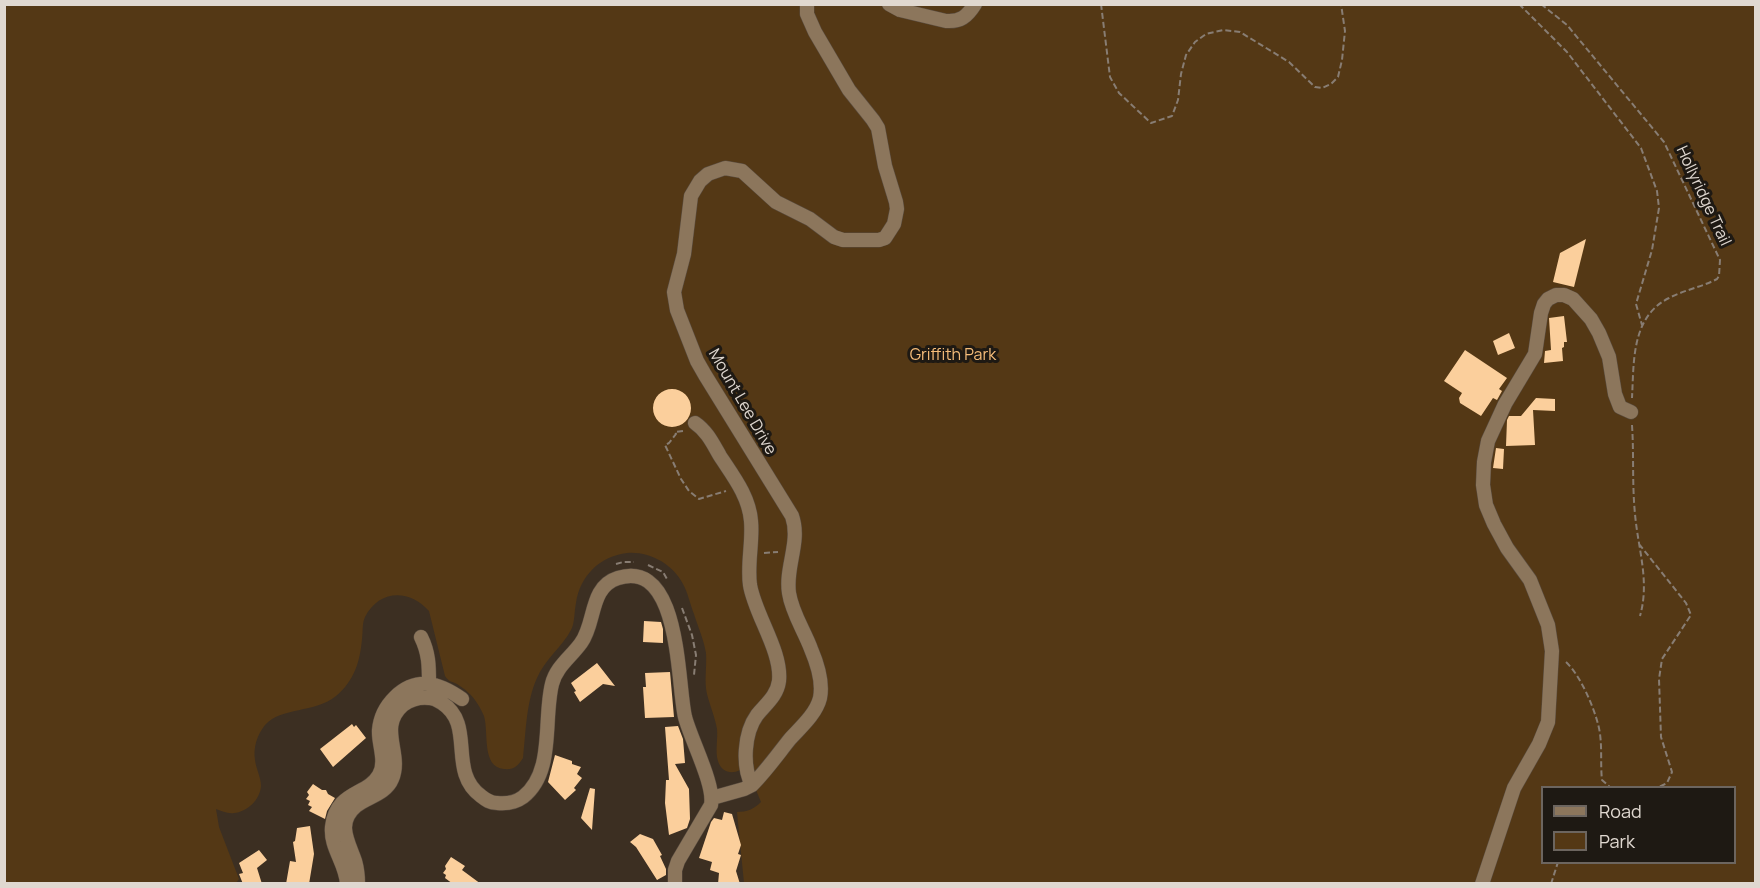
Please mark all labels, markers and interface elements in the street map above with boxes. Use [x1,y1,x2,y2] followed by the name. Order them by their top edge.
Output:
[1672,143,1734,249] street label: Hollyridge Trail
[704,346,780,458] street label: Mount Lee Drive
[910,346,996,366] park label: Griffith Park
[1541,786,1736,864] legend
[1599,799,1642,823] text: Road
[1599,829,1635,853] text: Park

